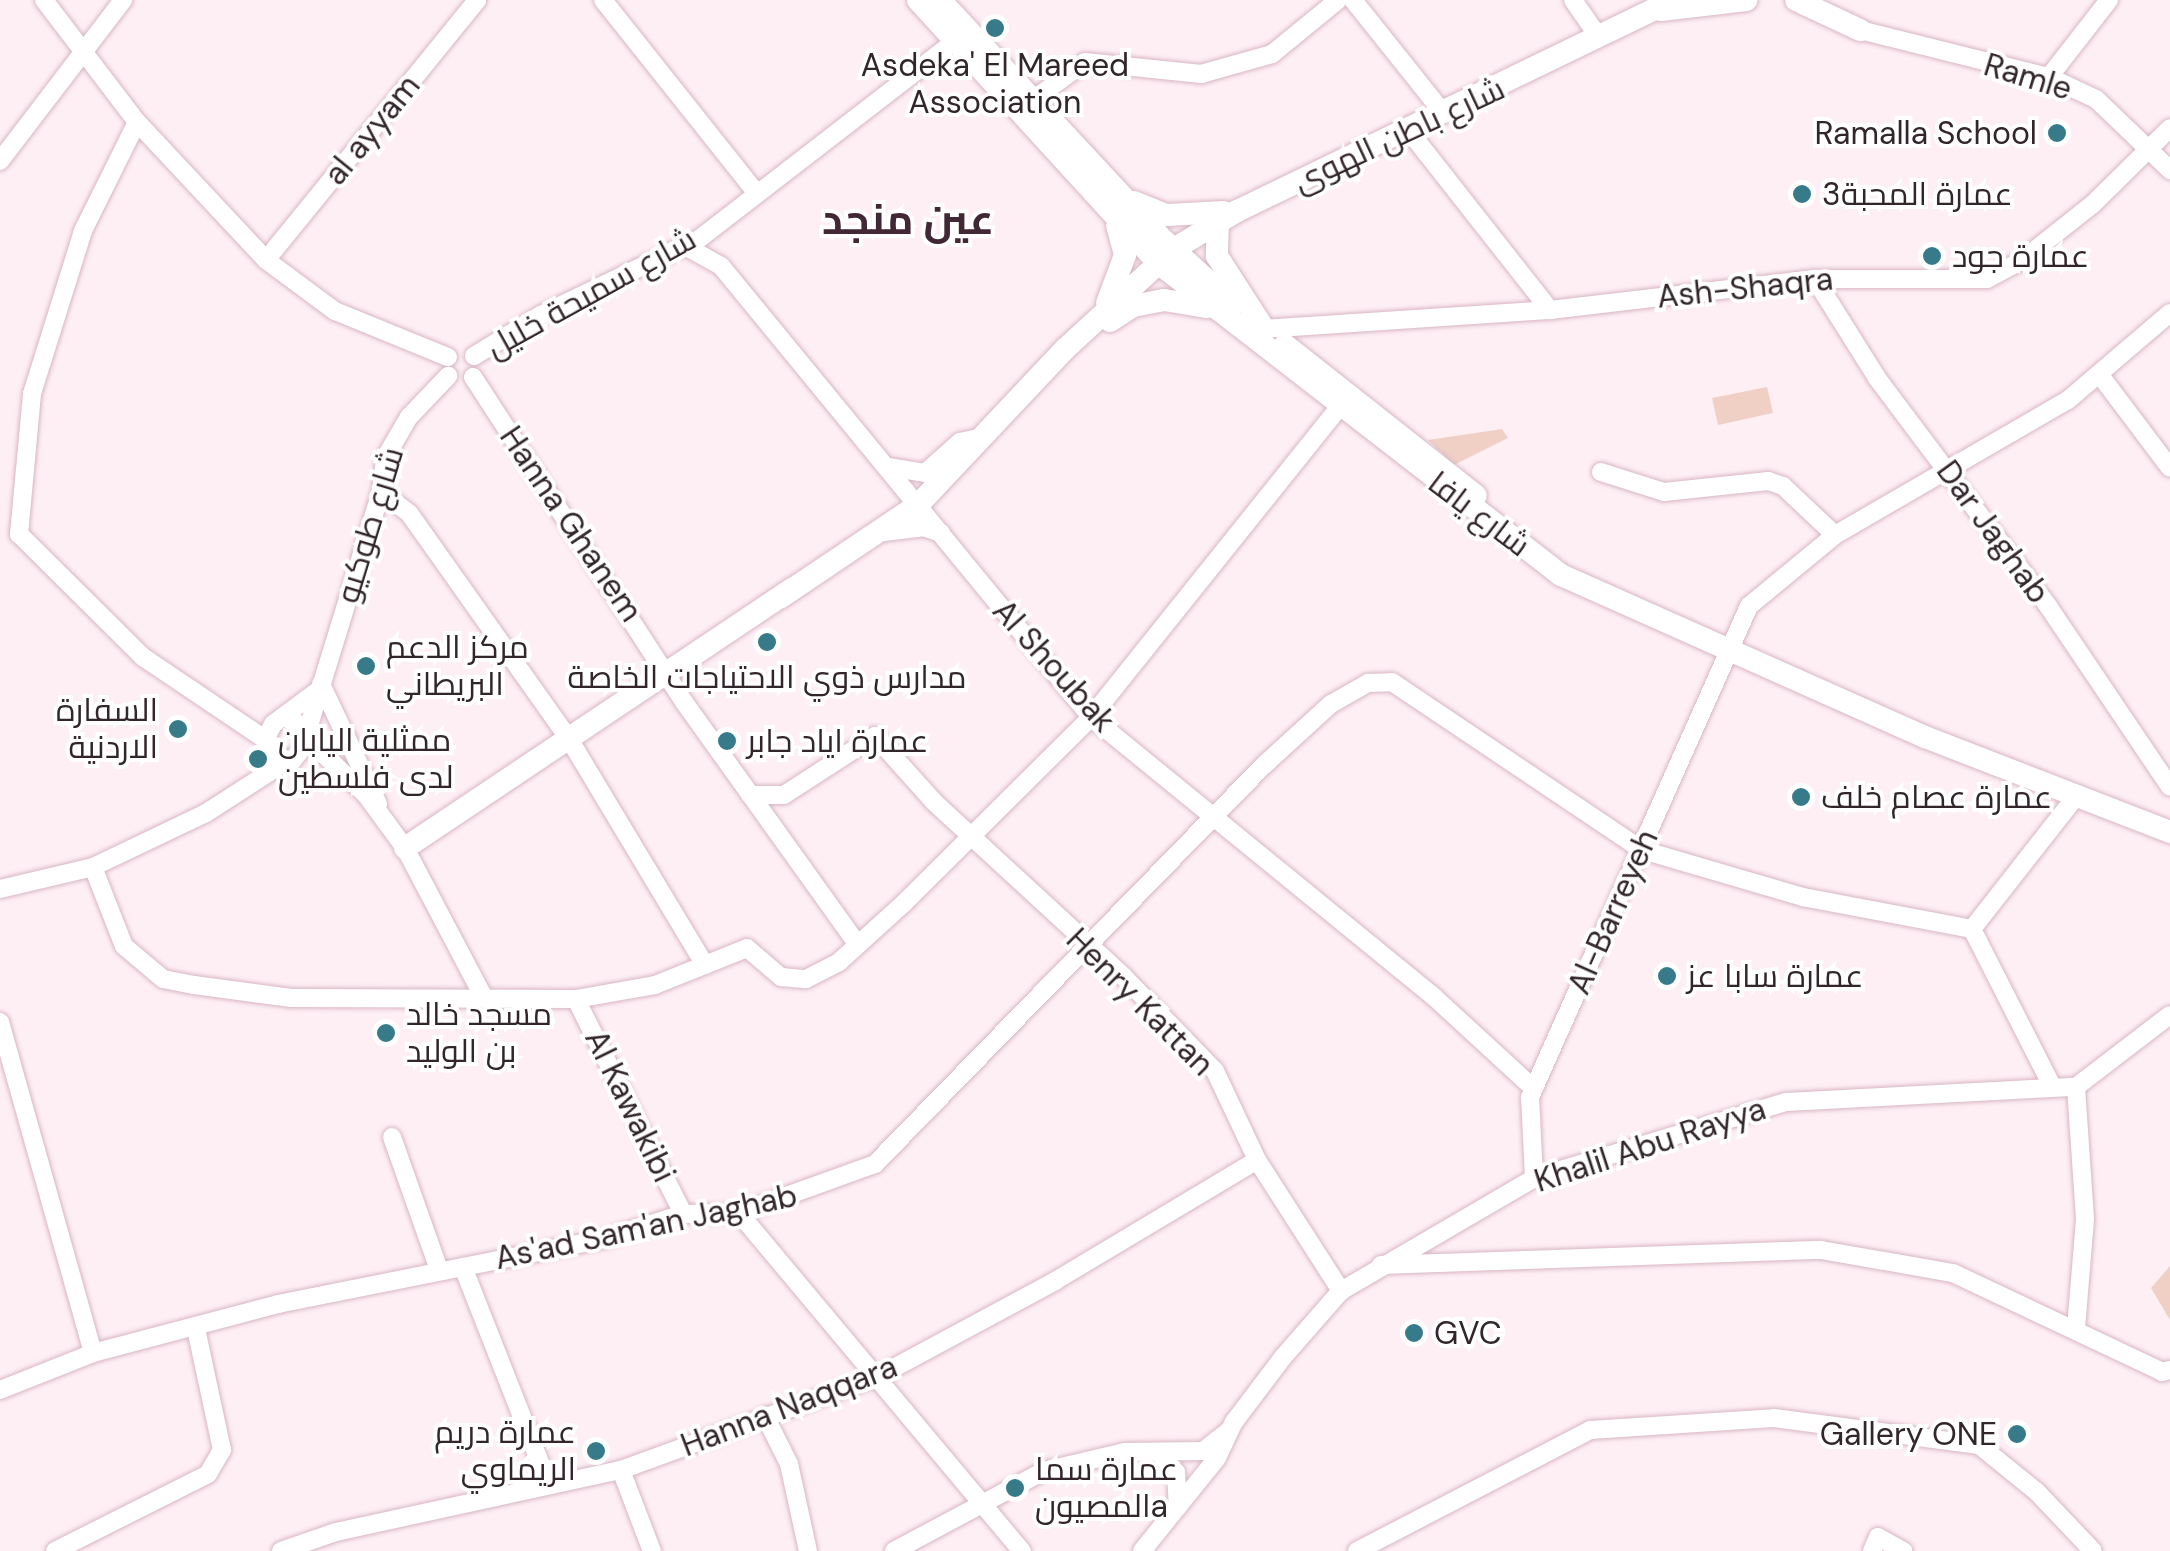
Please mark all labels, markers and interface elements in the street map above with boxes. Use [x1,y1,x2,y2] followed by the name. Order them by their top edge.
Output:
[982,15,1008,41] marker: Asdeka' El Mareed Association
[1979,46,2077,108] street label: Ramle
[861,47,1129,122] place label: Asdeka' El Mareed Association
[316,67,428,193] street label: al ayyam
[1287,69,1511,201] street label: شارع باطن الهوى
[1815,114,2037,152] place label: Ramalla School
[2046,122,2068,144] marker: Ramalla School
[1822,175,2013,213] place label: عمارة المحبة3
[1791,183,1813,205] marker: عمارة المحبة3
[822,195,994,245] district label: عين منجد
[480,220,702,366] street label: شارع سميحة خليل
[1952,237,2089,275] place label: عمارة جود
[1921,245,1943,267] marker: عمارة جود
[1655,260,1835,316] street label: Ash-Shaqra
[492,419,650,629] street label: Hanna Ghanem
[328,443,412,607] street label: شارع طوكيو
[1928,453,2058,611] street label: Dar Jaghab
[1421,463,1537,565] street label: شارع يافا
[985,592,1123,740] street label: Al Shoubak
[386,629,529,704] place label: مركز الدعم البريطاني
[756,631,778,653] marker: مدارس ذوي الاحتياجات الخاصة
[355,655,377,677] marker: مركز الدعم البريطاني
[567,658,967,696] place label: مدارس ذوي الاحتياجات الخاصة
[56,692,158,767] place label: السفارة الاردنية
[167,718,189,740] marker: السفارة الاردنية
[278,722,454,797] place label: ممثلية اليابان لدى فلسطين
[747,722,929,760] place label: عمارة اياد جابر
[716,730,738,752] marker: عمارة اياد جابر
[247,748,269,770] marker: ممثلية اليابان لدى فلسطين
[1821,778,2052,816] place label: عمارة عصام خلف
[1790,786,1812,808] marker: عمارة عصام خلف
[1560,824,1666,1000] street label: Al-Barreyeh
[1058,920,1222,1084] street label: Henry Kattan
[1687,957,1864,995] place label: عمارة سابا عز
[1656,965,1678,987] marker: عمارة سابا عز
[406,996,552,1071] place label: مسجد خالد بن الوليد
[375,1022,397,1044] marker: مسجد خالد بن الوليد
[577,1024,683,1188] street label: Al Kawakibi
[1530,1090,1770,1200] street label: Khalil Abu Rayya
[491,1176,801,1278] street label: As'ad Sam'an Jaghab
[1434,1314,1502,1352] place label: GVC
[1403,1322,1425,1344] marker: GVC
[676,1347,902,1465] street label: Hanna Naqqara
[434,1414,576,1489] place label: عمارة دريم الريماوي
[1820,1415,1997,1453] place label: Gallery ONE
[2006,1423,2028,1445] marker: Gallery ONE
[585,1440,607,1462] marker: عمارة دريم الريماوي
[1035,1451,1178,1526] place label: عمارة سما المصيونa
[1004,1477,1026,1499] marker: عمارة سما المصيونa

